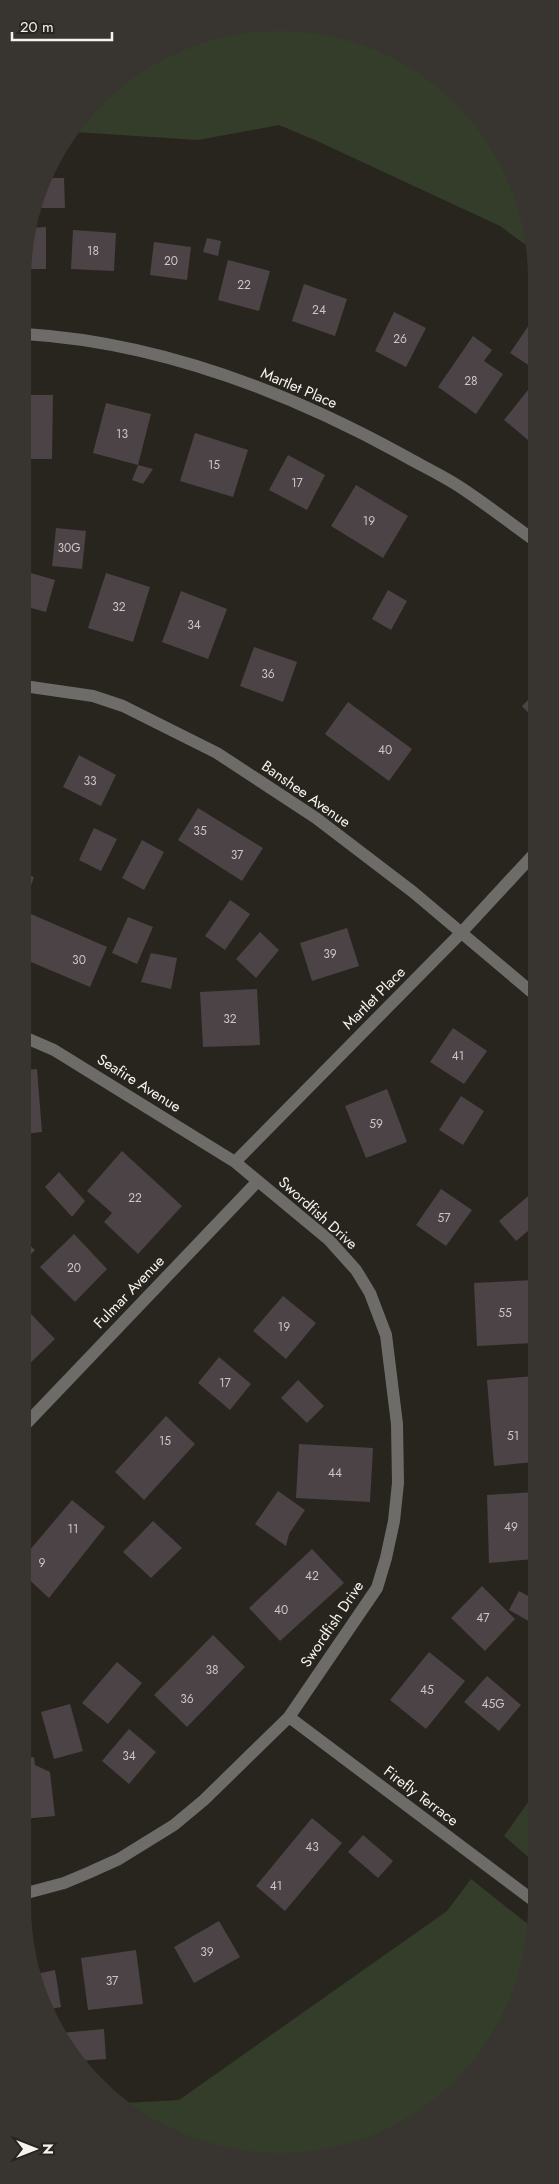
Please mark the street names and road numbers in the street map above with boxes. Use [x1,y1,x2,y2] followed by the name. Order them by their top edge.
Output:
[257,362,341,414] street label: Martlet Place
[257,755,355,833] street label: Banshee Avenue
[338,961,411,1034] street label: Martlet Place
[93,1048,185,1118] street label: Seafire Avenue
[273,1171,363,1255] street label: Swordfish Drive
[89,1250,170,1333] street label: Fulmar Avenue
[295,1576,369,1672] street label: Swordfish Drive
[379,1761,463,1832] street label: Firefly Terrace

